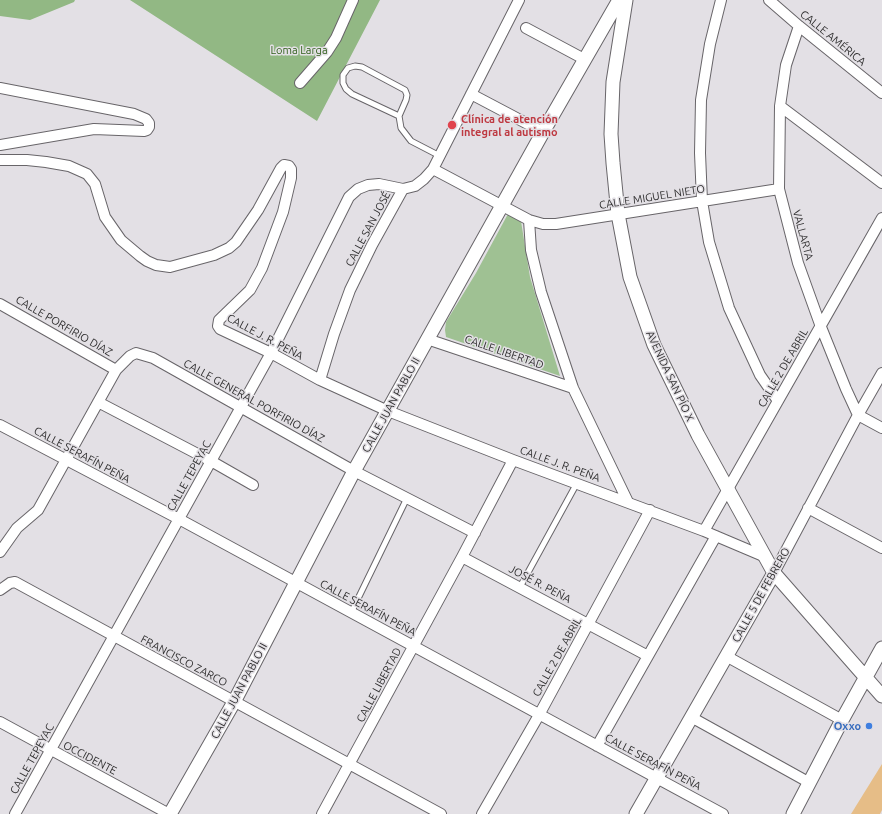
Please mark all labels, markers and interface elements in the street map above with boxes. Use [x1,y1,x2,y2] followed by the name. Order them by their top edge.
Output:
[797,7,869,69] street label: CALLE AMÉRICA
[270,43,328,57] park label: Loma Larga
[461,112,558,138] place label: Clínica de atención integral al autismo
[446,119,458,131] marker: Clínica de atención integral al autismo
[598,182,706,212] street label: CALLE MIGUEL NIETO
[343,189,393,269] street label: CALLE SAN JOSÉ
[790,208,816,262] street label: VALLARTA
[13,293,115,359] street label: CALLE PORFIRIO DÍAZ
[225,311,305,363] street label: CALLE J. R. PEÑA
[755,326,811,410] street label: CALLE 2 DE ABRIL
[643,329,697,423] street label: AVENIDA SAN PÍO X
[463,332,545,372] street label: CALLE LIBERTAD
[359,355,423,455] street label: CALLE JUAN PABLO II
[181,357,327,445] street label: CALLE GENERAL PORFIRIO DÍAZ
[32,424,132,486] street label: CALLE SERAFÍN PEÑA
[164,438,214,514] street label: CALLE TEPEYAC
[518,443,602,485] street label: CALLE J. R. PEÑA
[729,545,793,645] street label: CALLE 5 DE FEBRERO
[507,562,573,606] street label: JOSÉ R. PEÑA
[318,577,418,639] street label: CALLE SERAFÍN PEÑA
[530,615,584,699] street label: CALLE 2 DE ABRIL
[138,633,230,689] street label: FRANCISCO ZARCO
[208,641,270,741] street label: CALLE JUAN PABLO II
[354,645,404,725] street label: CALLE LIBERTAD
[834,719,861,733] place label: Oxxo
[7,721,57,797] street label: CALLE TEPEYAC
[864,721,874,731] marker: Oxxo
[603,731,703,793] street label: CALLE SERAFÍN PEÑA
[61,738,119,778] street label: OCCIDENTE

